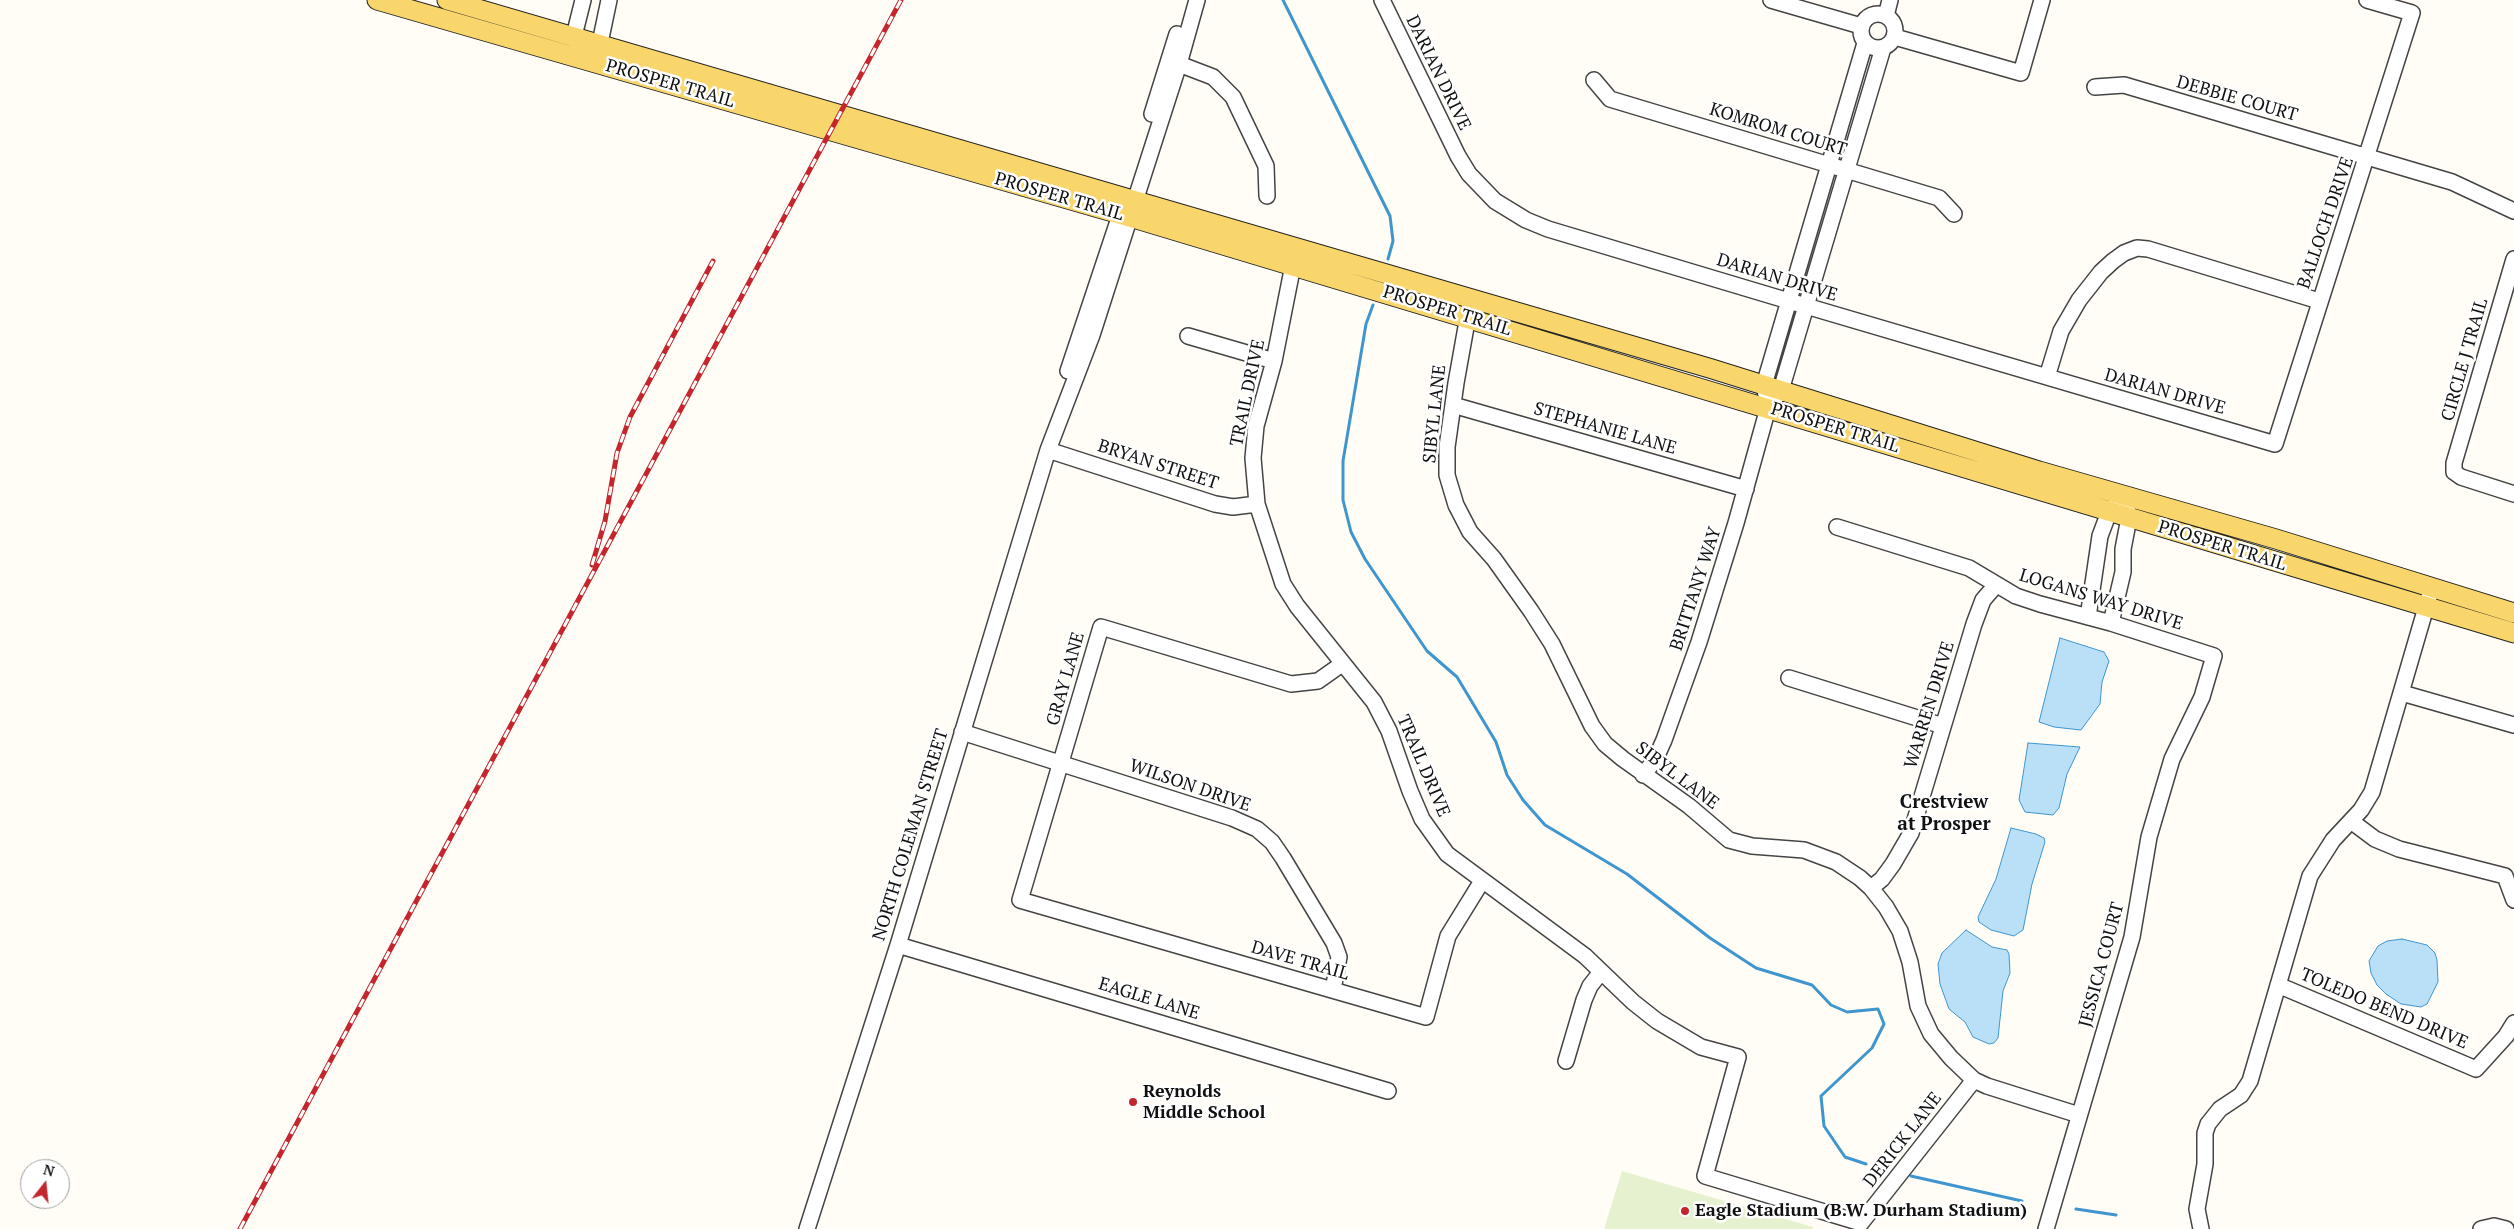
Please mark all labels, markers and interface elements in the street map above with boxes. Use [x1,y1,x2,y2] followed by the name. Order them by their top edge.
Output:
[1401,12,1475,134] street label: DARIAN DRIVE
[603,55,737,113] street label: PROSPER TRAIL
[2174,71,2300,127] street label: DEBBIE COURT
[1707,99,1849,161] street label: KOMROM COURT
[2293,154,2359,292] street label: BALLOCH DRIVE
[992,168,1126,226] street label: PROSPER TRAIL
[1714,249,1840,307] street label: DARIAN DRIVE
[1380,281,1514,341] street label: PROSPER TRAIL
[2437,296,2493,424] street label: CIRCLE J TRAIL
[1226,338,1270,448] street label: TRAIL DRIVE
[1419,364,1451,464] street label: SIBYL LANE
[2102,364,2228,420] street label: DARIAN DRIVE
[1531,398,1679,460] street label: STEPHANIE LANE
[1768,398,1902,458] street label: PROSPER TRAIL
[1095,435,1221,495] street label: BRYAN STREET
[2155,516,2289,576] street label: PROSPER TRAIL
[1666,525,1726,653] street label: BRITTANY WAY
[2017,565,2185,635] street label: LOGANS WAY DRIVE
[1042,630,1090,728] street label: GRAY LANE
[1900,639,1960,771] street label: WARREN DRIVE
[1392,712,1454,820] street label: TRAIL DRIVE
[868,726,954,944] street label: NORTH COLEMAN STREET
[1631,738,1723,814] street label: SIBYL LANE
[1126,755,1254,817] street label: WILSON DRIVE
[1897,792,1991,836] district label: Crestview at Prosper
[2075,900,2129,1030] street label: JESSICA COURT
[1249,937,1351,985] street label: DAVE TRAIL
[2297,964,2471,1054] street label: TOLEDO BEND DRIVE
[1096,973,1202,1025] street label: EAGLE LANE
[1143,1081,1265,1124] place label: Reynolds Middle School
[1859,1088,1947,1192] street label: DERICK LANE
[1127,1096,1139,1108] marker: Reynolds Middle School
[20,1159,70,1209] north arrow
[41,1159,57,1181] text: N
[1695,1200,2027,1222] place label: Eagle Stadium (B.W. Durham Stadium)
[1679,1205,1691,1217] marker: Eagle Stadium (B.W. Durham Stadium)

